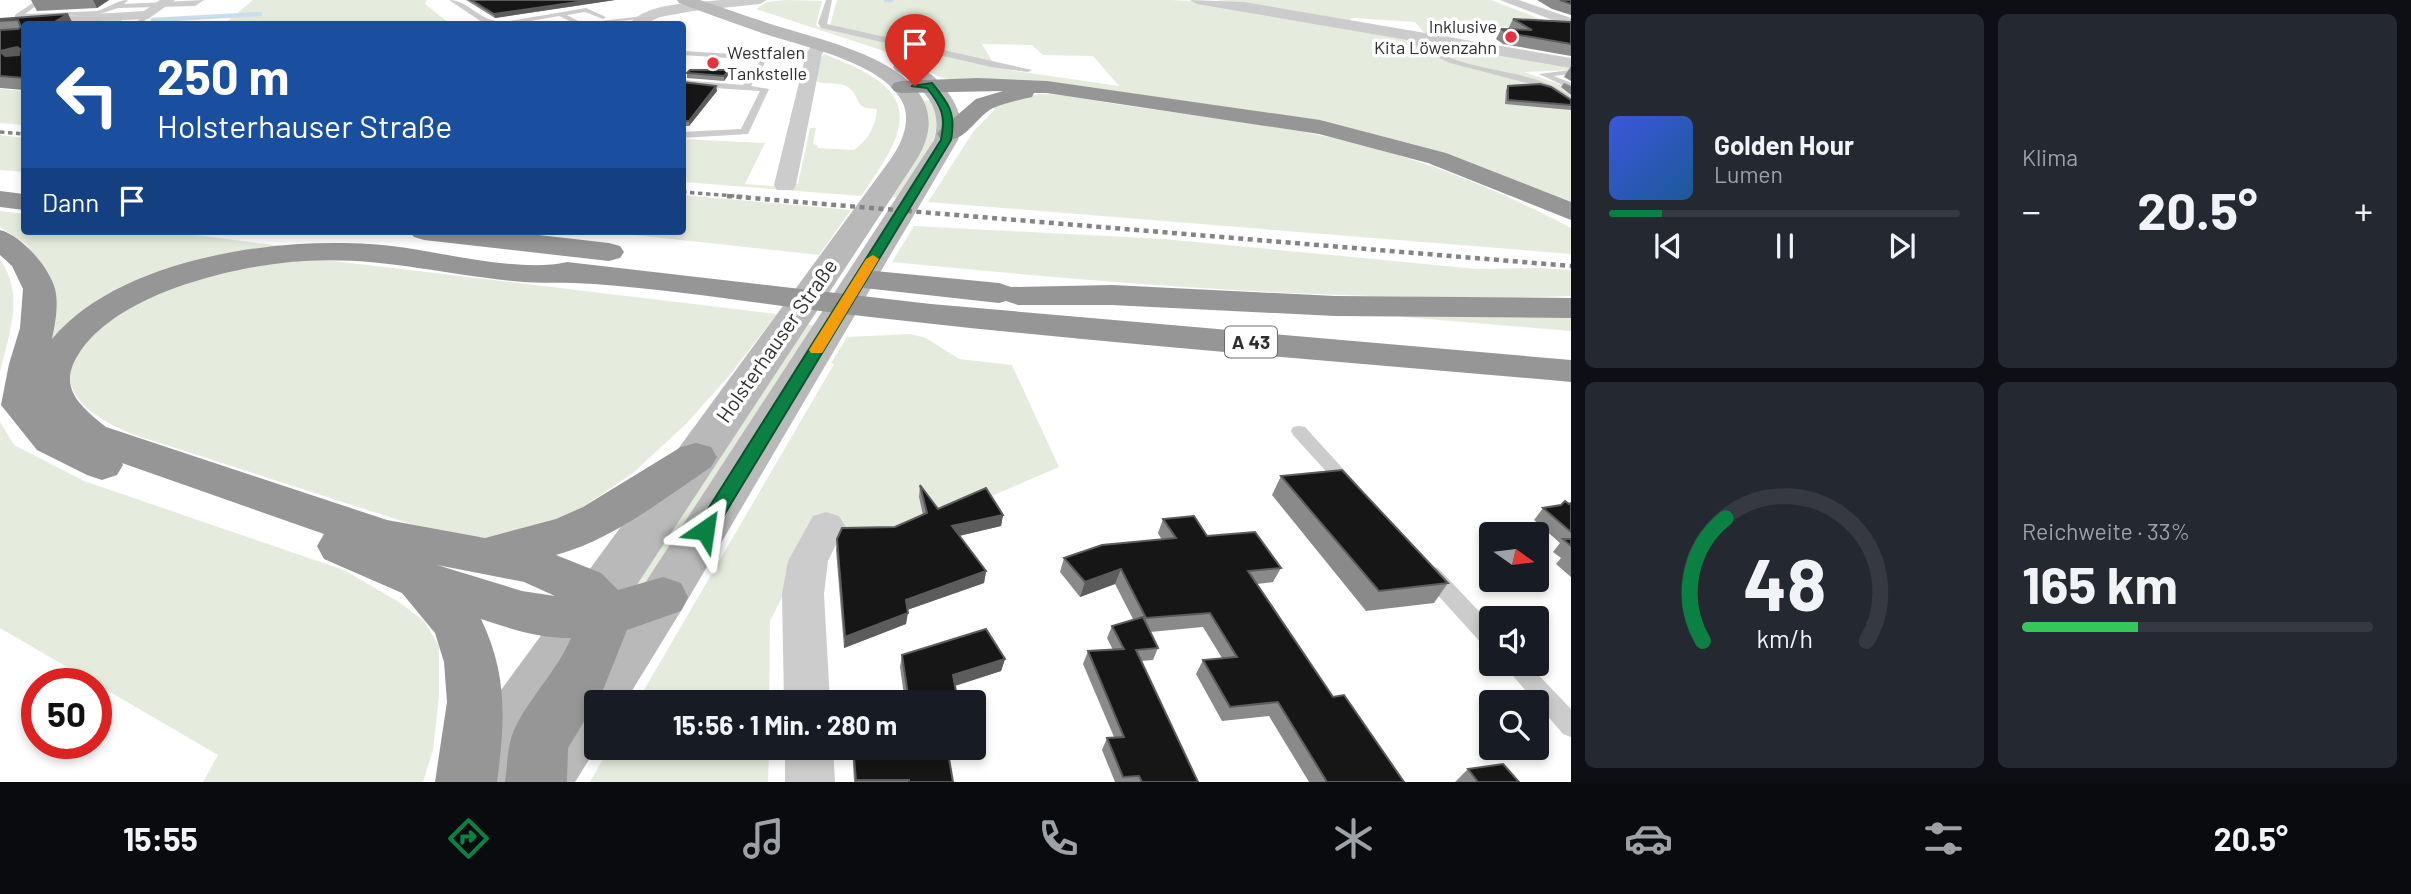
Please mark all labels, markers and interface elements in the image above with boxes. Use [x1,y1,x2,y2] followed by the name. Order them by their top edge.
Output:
[885,14,945,86] pin
[1374,15,1497,58] place label: Inklusive Kita Löwenzahn
[896,25,934,63] icon: arrive
[1503,29,1519,45] marker: Inklusive Kita Löwenzahn
[727,41,807,84] place label: Westfalen Tankstelle
[157,46,290,105] text: 250 m
[42,49,133,140] icon: left
[705,55,721,71] marker: Westfalen Tankstelle
[157,106,452,144] text: Holsterhauser Straße
[1714,129,1854,160] text: Golden Hour
[2022,143,2078,171] text: Klima
[1714,160,1783,188] text: Lumen
[2137,178,2258,240] text: 20.5°
[113,182,151,220] icon: arrive
[42,186,99,217] text: Dann
[2022,187,2041,233] text: −
[2354,187,2373,233] text: +
[1649,227,1687,265] icon: previous
[1766,227,1804,265] icon: pause
[1883,227,1921,265] icon: next
[710,254,842,427] street label: Holsterhauser Straße
[1225,326,1277,358] road number: A 43
[668,493,742,567] position arrow
[2022,517,2190,545] text: Reichweite · 33%
[1479,522,1549,592] north arrow
[1479,522,1549,760] map controls
[1743,538,1826,626] text: 48
[2022,552,2178,614] text: 165 km
[1479,606,1549,676] button: sound
[1756,623,1813,653] text: km/h
[21,668,112,759] speed limit sign: 50
[1479,690,1549,760] button: search
[673,709,897,740] text: 15:56 · 1 Min. · 280 m
[444,814,493,863] icon: directions
[739,814,788,863] icon: music
[1034,814,1083,863] icon: phone
[1329,814,1378,863] icon: climate
[1624,814,1673,863] icon: car
[1919,814,1968,863] icon: filters
[123,819,198,857] text: 15:55
[2214,819,2288,857] text: 20.5°

